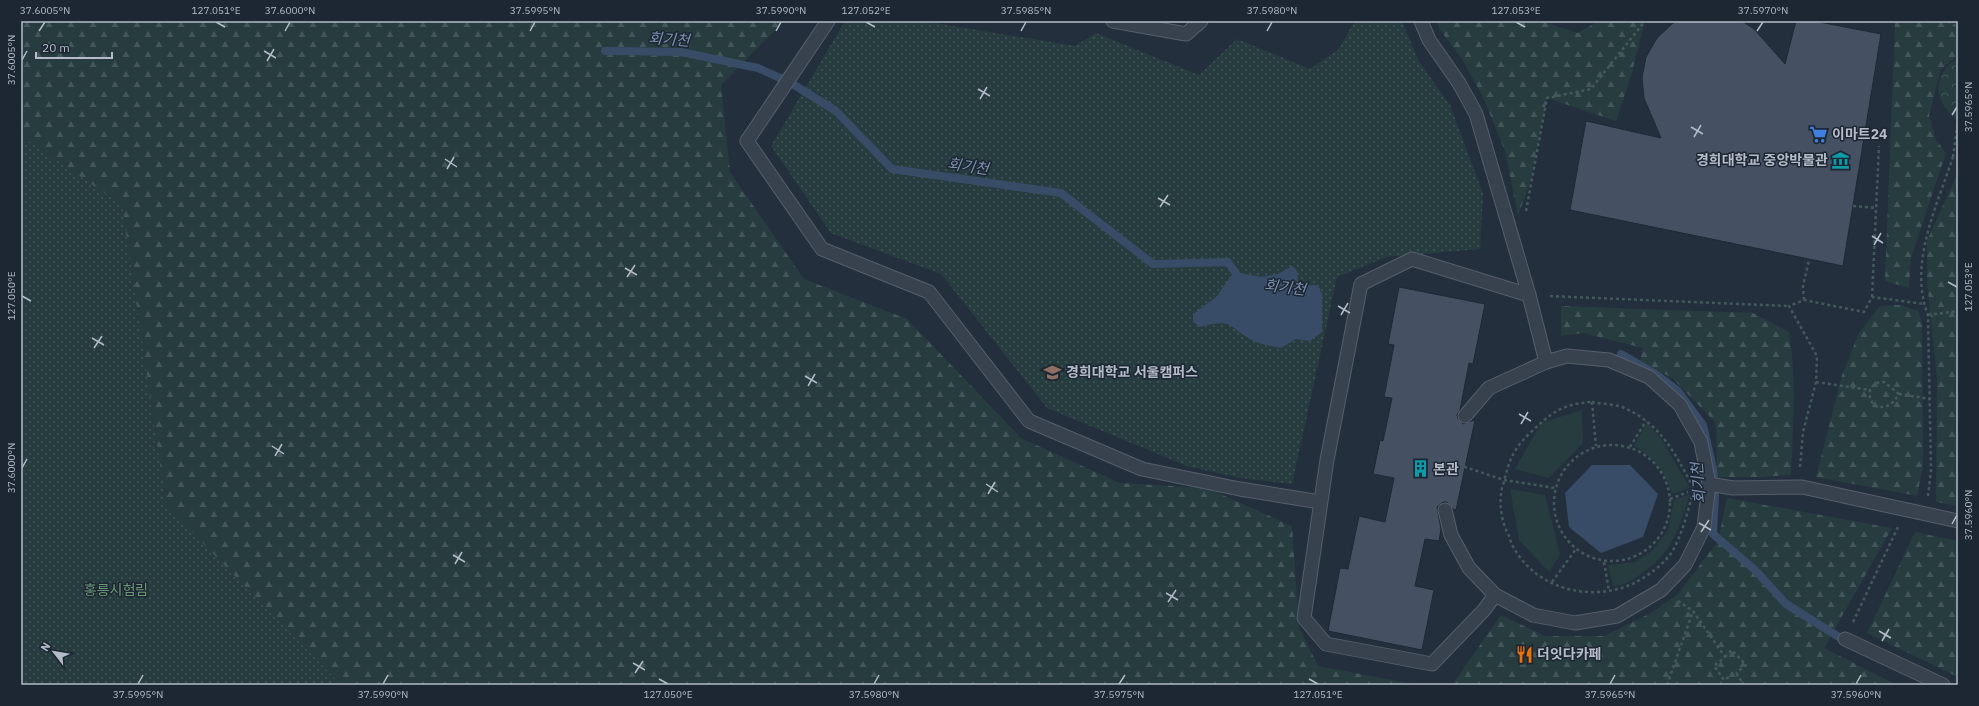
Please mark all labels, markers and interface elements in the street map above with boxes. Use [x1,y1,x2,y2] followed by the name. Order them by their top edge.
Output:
[20,4,70,17] text: 37.6005°N
[191,4,241,17] text: 127.051°E
[265,4,315,17] text: 37.6000°N
[510,4,560,17] text: 37.5995°N
[756,4,806,17] text: 37.5990°N
[841,4,891,17] text: 127.052°E
[1001,4,1051,17] text: 37.5985°N
[1247,4,1297,17] text: 37.5980°N
[1491,4,1541,17] text: 127.053°E
[1738,4,1788,17] text: 37.5970°N
[648,28,693,50] water label: 회기천
[36,34,112,60] scale bar
[5,35,18,85] text: 37.6005°N
[42,40,70,55] text: 20 m
[1962,82,1975,132] text: 37.5965°N
[1809,124,1829,144] supermarket icon: 이마트24
[1832,125,1887,143] place label: 이마트24
[1831,150,1851,170] museum icon: 경희대학교 중앙박물관
[1696,151,1828,169] place label: 경희대학교 중앙박물관
[946,154,992,179] water label: 회기천
[1962,262,1975,312] text: 127.053°E
[5,271,18,321] text: 127.050°E
[1263,275,1309,299] water label: 회기천
[1043,362,1063,382] school or university icon: 경희대학교 서울캠퍼스
[1066,363,1198,381] place label: 경희대학교 서울캠퍼스
[5,443,18,493] text: 37.6000°N
[1410,459,1430,479] building icon: 본관
[1687,459,1709,504] water label: 회기천
[1433,460,1459,478] place label: 본관
[1962,490,1975,540] text: 37.5960°N
[84,581,148,599] park label: 홍릉시험림
[34,632,74,672] north arrow
[37,640,53,654] text: N
[1514,644,1534,664] restaurant icon: 더잇다카페
[1537,645,1601,663] place label: 더잇다카페
[113,688,163,701] text: 37.5995°N
[358,688,408,701] text: 37.5990°N
[643,688,693,701] text: 127.050°E
[849,688,899,701] text: 37.5980°N
[1094,688,1144,701] text: 37.5975°N
[1293,688,1343,701] text: 127.051°E
[1585,688,1635,701] text: 37.5965°N
[1831,688,1881,701] text: 37.5960°N

